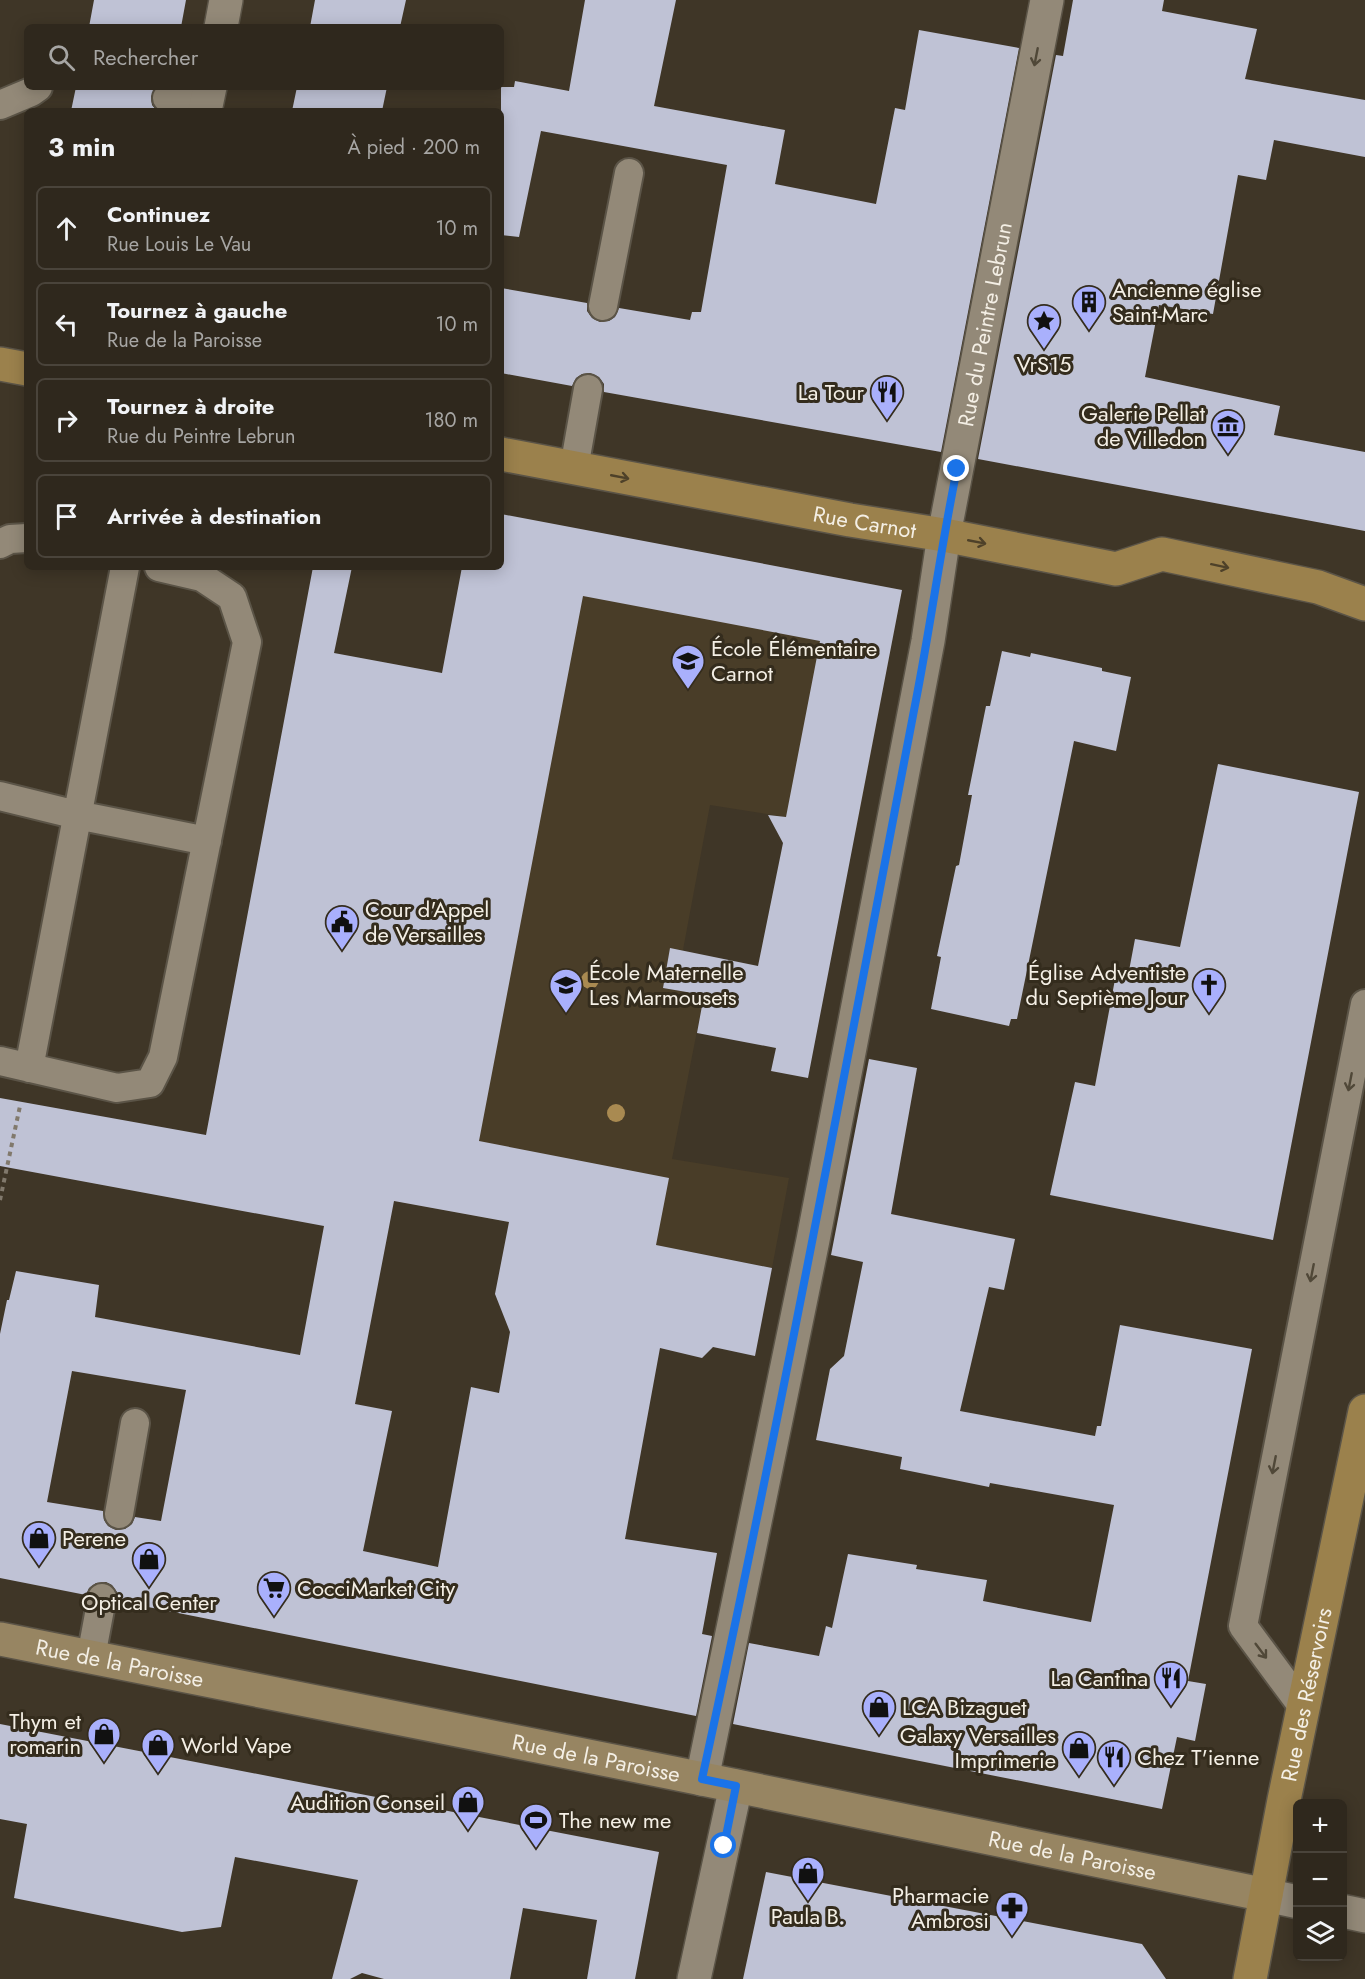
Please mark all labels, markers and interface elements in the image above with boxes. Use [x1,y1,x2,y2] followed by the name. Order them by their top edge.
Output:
[24,24,504,90] search box
[45,41,78,74] icon: search
[93,41,198,73] text: Rechercher
[1030,47,1041,67] one-way arrow
[48,128,115,166] text: 3 min
[348,133,480,162] text: À pied · 200 m
[107,198,210,230] text: Continuez
[50,212,83,245] icon: ahead
[435,214,478,243] text: 10 m
[949,219,1020,429] street label: Rue du Peintre Lebrun
[107,230,251,259] text: Rue Louis Le Vau
[1112,273,1262,330] place label: Ancienne église Saint-Marc
[1071,284,1107,331] building icon: Ancienne église Saint-Marc
[107,294,287,326] text: Tournez à gauche
[1026,303,1062,350] place icon: VrS15
[50,308,83,341] icon: left
[435,310,478,339] text: 10 m
[107,326,262,355] text: Rue de la Paroisse
[1017,348,1071,380] place label: VrS15
[869,374,905,421] restaurant icon: La Tour
[798,376,864,408] place label: La Tour
[107,390,274,422] text: Tournez à droite
[1081,397,1206,454] place label: Galerie Pellat de Villedon
[50,404,83,437] icon: right
[424,406,478,435] text: 180 m
[1210,408,1246,455] museum icon: Galerie Pellat de Villedon
[107,422,295,451] text: Rue du Peintre Lebrun
[943,455,969,481] route end
[610,471,630,482] one-way arrow
[811,497,919,546] street label: Rue Carnot
[50,500,83,533] icon: arrive
[107,500,321,532] text: Arrivée à destination
[967,537,987,548] one-way arrow
[1209,561,1229,572] one-way arrow
[711,632,877,689] place label: École Élémentaire Carnot
[670,643,706,690] school or university icon: École Élémentaire Carnot
[365,893,489,950] place label: Cour d'Appel de Versailles
[324,904,360,951] public building icon: Cour d'Appel de Versailles
[589,956,744,1013] place label: École Maternelle Les Marmousets
[1026,956,1186,1013] place label: Église Adventiste du Septième Jour
[548,967,584,1014] school or university icon: École Maternelle Les Marmousets
[1191,967,1227,1014] church icon: Église Adventiste du Septième Jour
[1344,1072,1355,1091] one-way arrow
[1306,1263,1317,1283] one-way arrow
[1268,1455,1280,1474] one-way arrow
[21,1520,57,1567] shop icon: Perene
[62,1522,126,1554] place label: Perene
[131,1541,167,1588] shop icon: Optical Center
[256,1570,292,1617] supermarket icon: CocciMarket City
[297,1572,455,1604] place label: CocciMarket City
[81,1586,217,1618] place label: Optical Center
[1272,1605,1340,1784] street label: Rue des Réservoirs
[33,1630,206,1695] street label: Rue de la Paroisse
[1255,1642,1268,1658] one-way arrow
[1153,1660,1189,1707] restaurant icon: La Cantina
[1051,1662,1148,1694] place label: La Cantina
[861,1689,897,1736] shop icon: LCA Bizaguet
[902,1691,1027,1723] place label: LCA Bizaguet
[9,1705,82,1762] place label: Thym et romarin
[86,1716,122,1763] shop icon: Thym et romarin
[900,1719,1056,1776] place label: Galaxy Versailles Imprimerie
[509,1725,683,1790] street label: Rue de la Paroisse
[140,1727,176,1774] shop icon: World Vape
[181,1729,292,1761] place label: World Vape
[1061,1730,1097,1777] shop icon: Galaxy Versailles Imprimerie
[1096,1739,1132,1786] restaurant icon: Chez T'ienne
[1137,1741,1259,1773] place label: Chez T'ienne
[450,1784,486,1831] shop icon: Audition Conseil
[290,1786,445,1818] place label: Audition Conseil
[1293,1799,1347,1961] map controls
[1293,1799,1347,1853] button: +
[518,1802,554,1849] sports icon: The new me
[559,1804,671,1836] place label: The new me
[986,1822,1159,1888] street label: Rue de la Paroisse
[710,1832,736,1858] route start
[1293,1853,1347,1907] button: −
[790,1855,826,1902] shop icon: Paula B.
[892,1879,989,1936] place label: Pharmacie Ambrosi
[994,1890,1030,1937] pharmacy icon: Pharmacie Ambrosi
[771,1900,845,1932] place label: Paula B.
[1293,1907,1347,1961] button: layers

